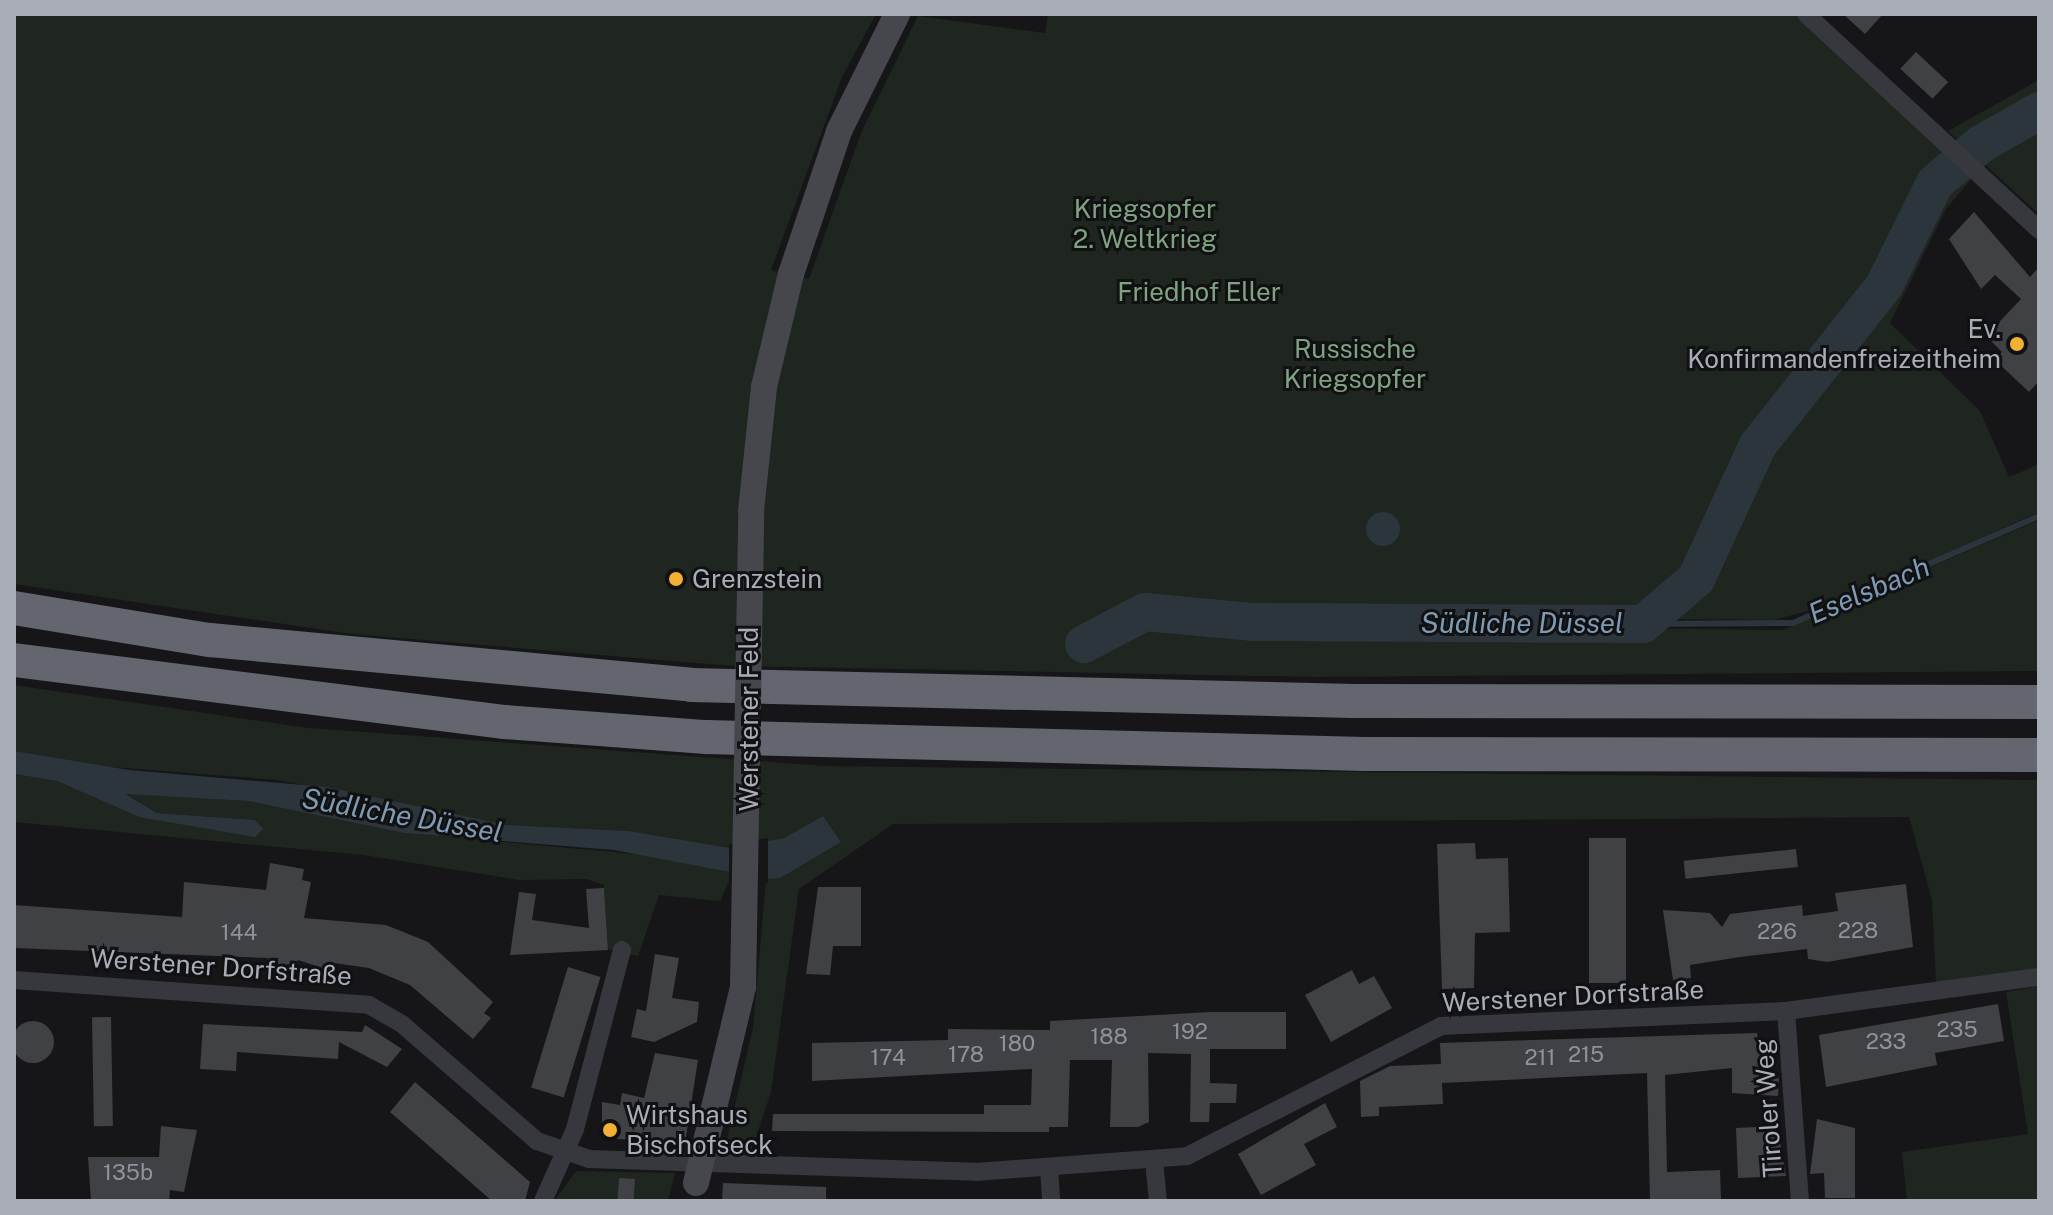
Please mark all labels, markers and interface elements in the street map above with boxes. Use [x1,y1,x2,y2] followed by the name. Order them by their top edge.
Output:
[1072,193,1218,254] park label: Kriegsopfer 2. Weltkrieg
[1117,276,1281,308] park label: Friedhof Eller
[1687,313,2001,374] place label: Ev. Konfirmandenfreizeitheim
[1284,333,1426,394] park label: Russische Kriegsopfer
[2008,335,2026,353] marker: Ev. Konfirmandenfreizeitheim
[1803,549,1935,631] water label: Eselsbach
[692,563,822,595] place label: Grenzstein
[667,570,685,588] marker: Grenzstein
[1421,606,1623,640] water label: Südliche Düssel
[733,627,765,811] street label: Werstener Feld
[299,781,505,849] water label: Südliche Düssel
[1838,918,1878,944] house number: 228
[1757,919,1797,945] house number: 226
[221,920,257,946] house number: 144
[89,942,353,992] street label: Werstener Dorfstraße
[1441,974,1705,1018] street label: Werstener Dorfstraße
[1936,1017,1978,1043] house number: 235
[1172,1019,1208,1045] house number: 192
[1090,1024,1128,1050] house number: 188
[1866,1029,1906,1055] house number: 233
[999,1031,1035,1057] house number: 180
[1748,1037,1788,1179] street label: Tiroler Weg
[948,1042,984,1068] house number: 178
[1568,1042,1604,1068] house number: 215
[870,1045,906,1071] house number: 174
[1524,1045,1556,1071] house number: 211
[626,1099,773,1160] place label: Wirtshaus Bischofseck
[601,1121,619,1139] marker: Wirtshaus Bischofseck
[103,1160,153,1186] house number: 135b

